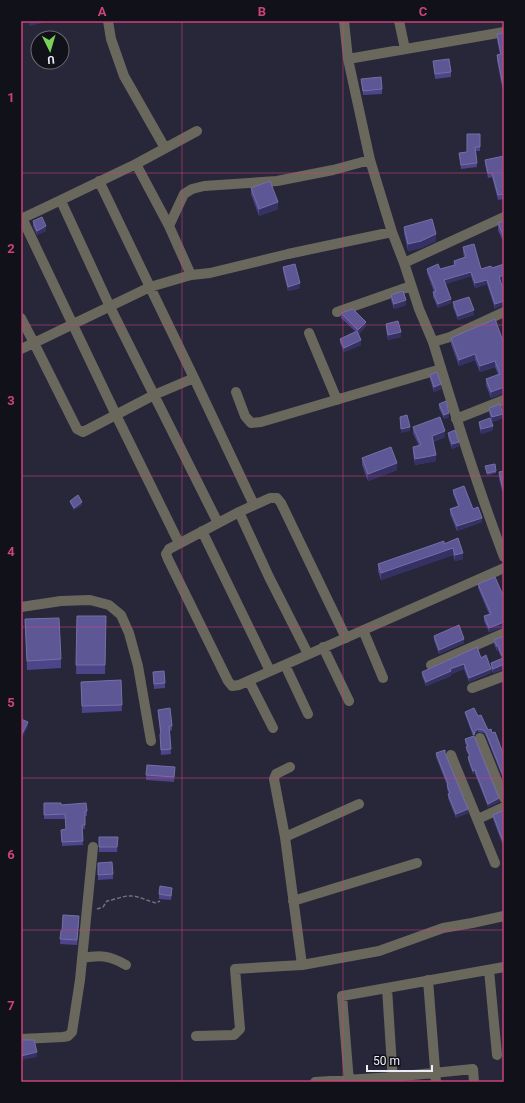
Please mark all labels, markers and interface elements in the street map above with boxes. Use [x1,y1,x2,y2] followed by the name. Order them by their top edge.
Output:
[98,4,107,19] text: A
[258,4,266,19] text: B
[419,4,428,19] text: C
[30,30,70,70] north arrow
[47,53,55,66] text: U
[7,90,15,105] text: 1
[7,241,15,256] text: 2
[7,393,15,408] text: 3
[7,544,15,559] text: 4
[7,695,15,710] text: 5
[7,847,15,862] text: 6
[7,998,15,1013] text: 7
[367,1047,432,1073] scale bar
[373,1054,400,1068] text: 50 m

